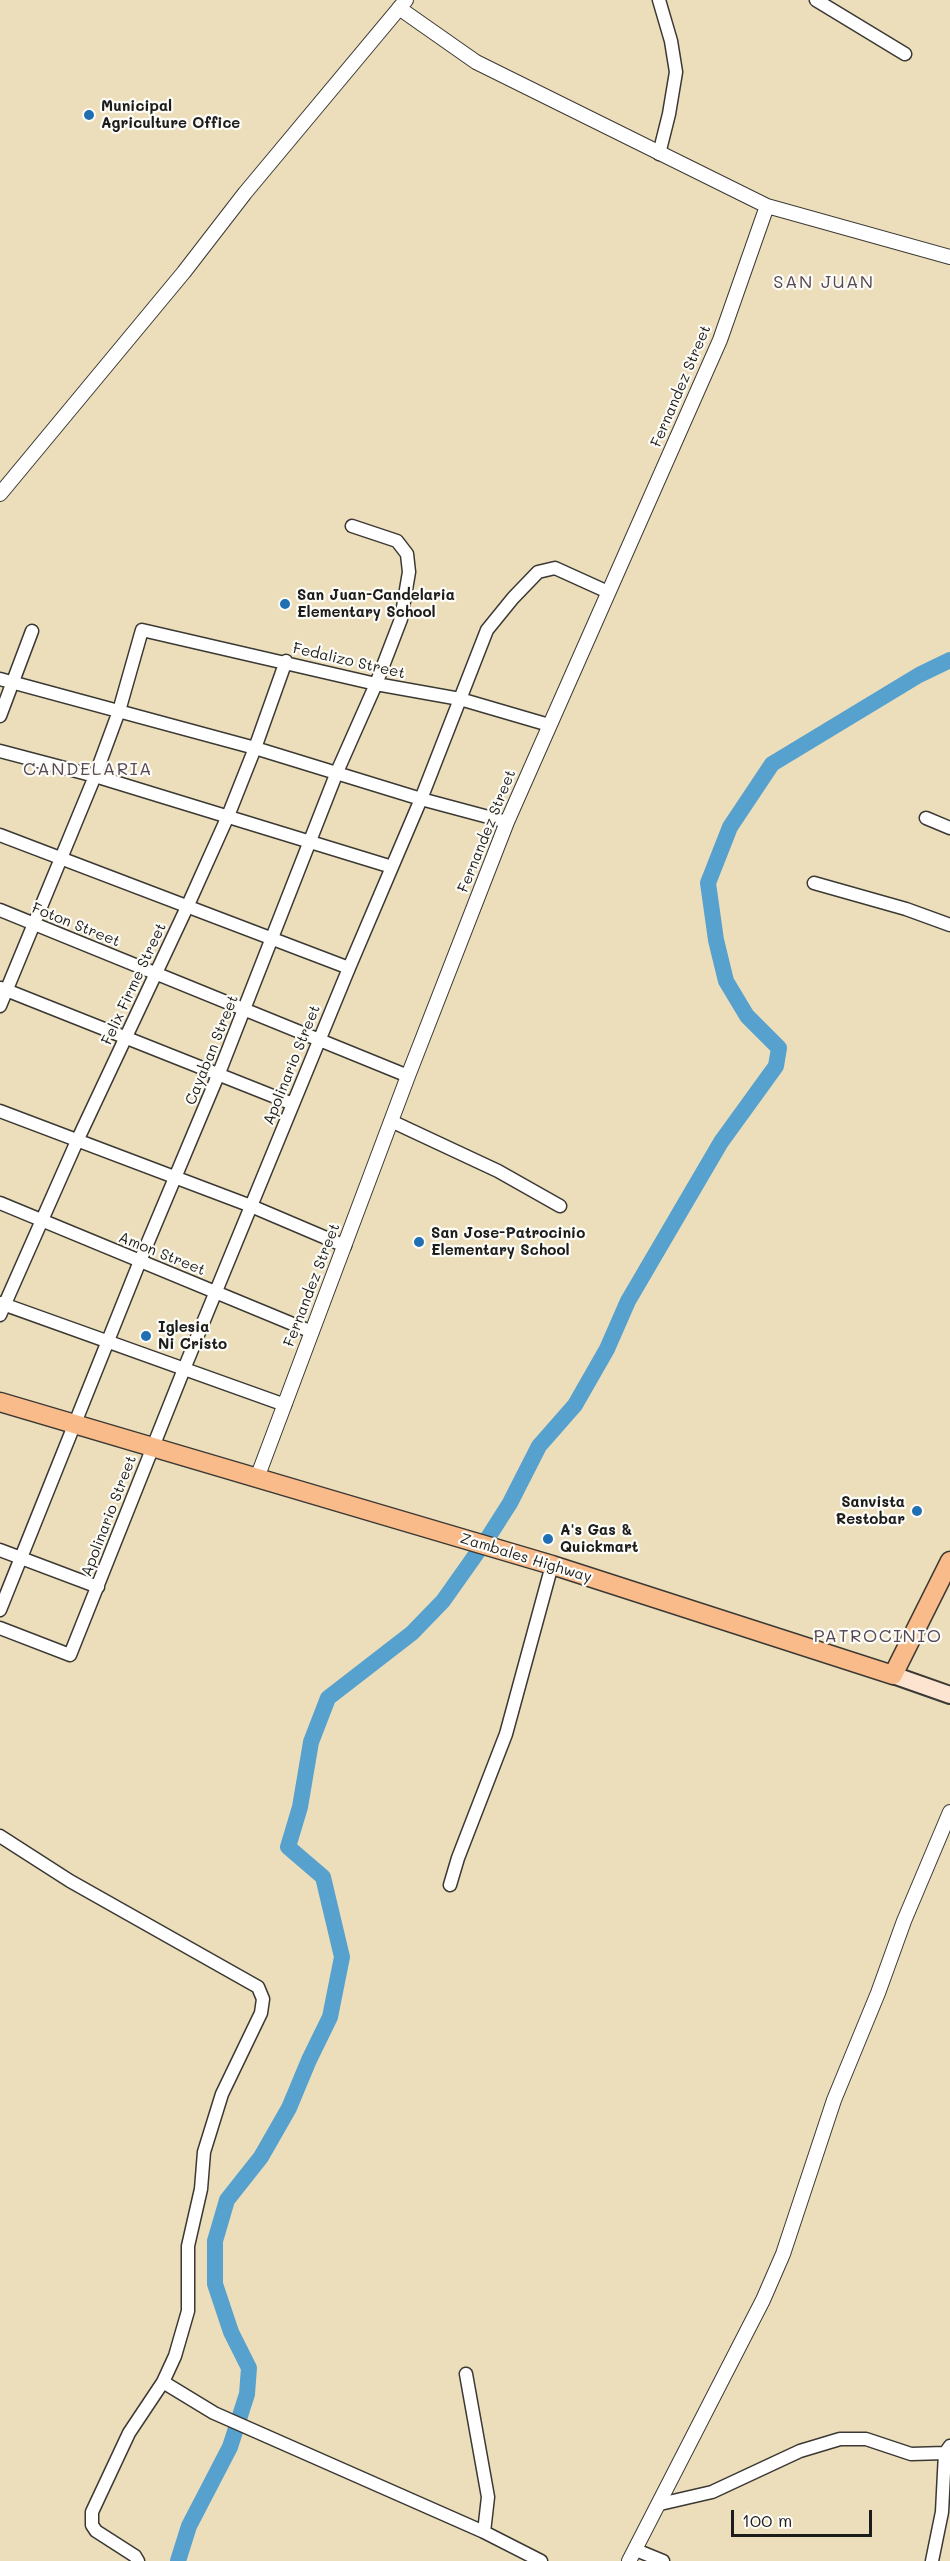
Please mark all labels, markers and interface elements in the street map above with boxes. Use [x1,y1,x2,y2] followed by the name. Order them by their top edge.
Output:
[101,97,240,132] place label: Municipal Agriculture Office
[82,108,96,122] marker: Municipal Agriculture Office
[773,271,875,293] district label: SAN JUAN
[647,322,715,450] street label: Fernandez Street
[297,586,455,621] place label: San Juan-Candelaria Elementary School
[278,597,292,611] marker: San Juan-Candelaria Elementary School
[291,639,407,683] street label: Fedalizo Street
[23,758,153,780] district label: CANDELARIA
[454,767,520,895] street label: Fernandez Street
[29,899,123,951] street label: Foton Street
[98,920,170,1048] street label: Felix Firme Street
[182,992,242,1108] street label: Cayaban Street
[260,1002,324,1128] street label: Apolinario Street
[280,1221,344,1349] street label: Fernandez Street
[431,1224,585,1259] place label: San Jose-Patrocinio Elementary School
[116,1228,208,1280] street label: Amon Street
[412,1235,426,1249] marker: San Jose-Patrocinio Elementary School
[158,1318,227,1353] place label: Iglesia Ni Cristo
[139,1329,153,1343] marker: Iglesia Ni Cristo
[78,1453,140,1579] street label: Apolinario Street
[836,1493,905,1528] place label: Sanvista Restobar
[910,1504,924,1518] marker: Sanvista Restobar
[560,1521,638,1556] place label: A's Gas & Quickmart
[458,1529,594,1587] street label: Zambales Highway
[541,1532,555,1546] marker: A's Gas & Quickmart
[814,1625,942,1647] district label: PATROCINIO
[734,2498,875,2536] scale bar
[742,2508,792,2532] text: 100 m

